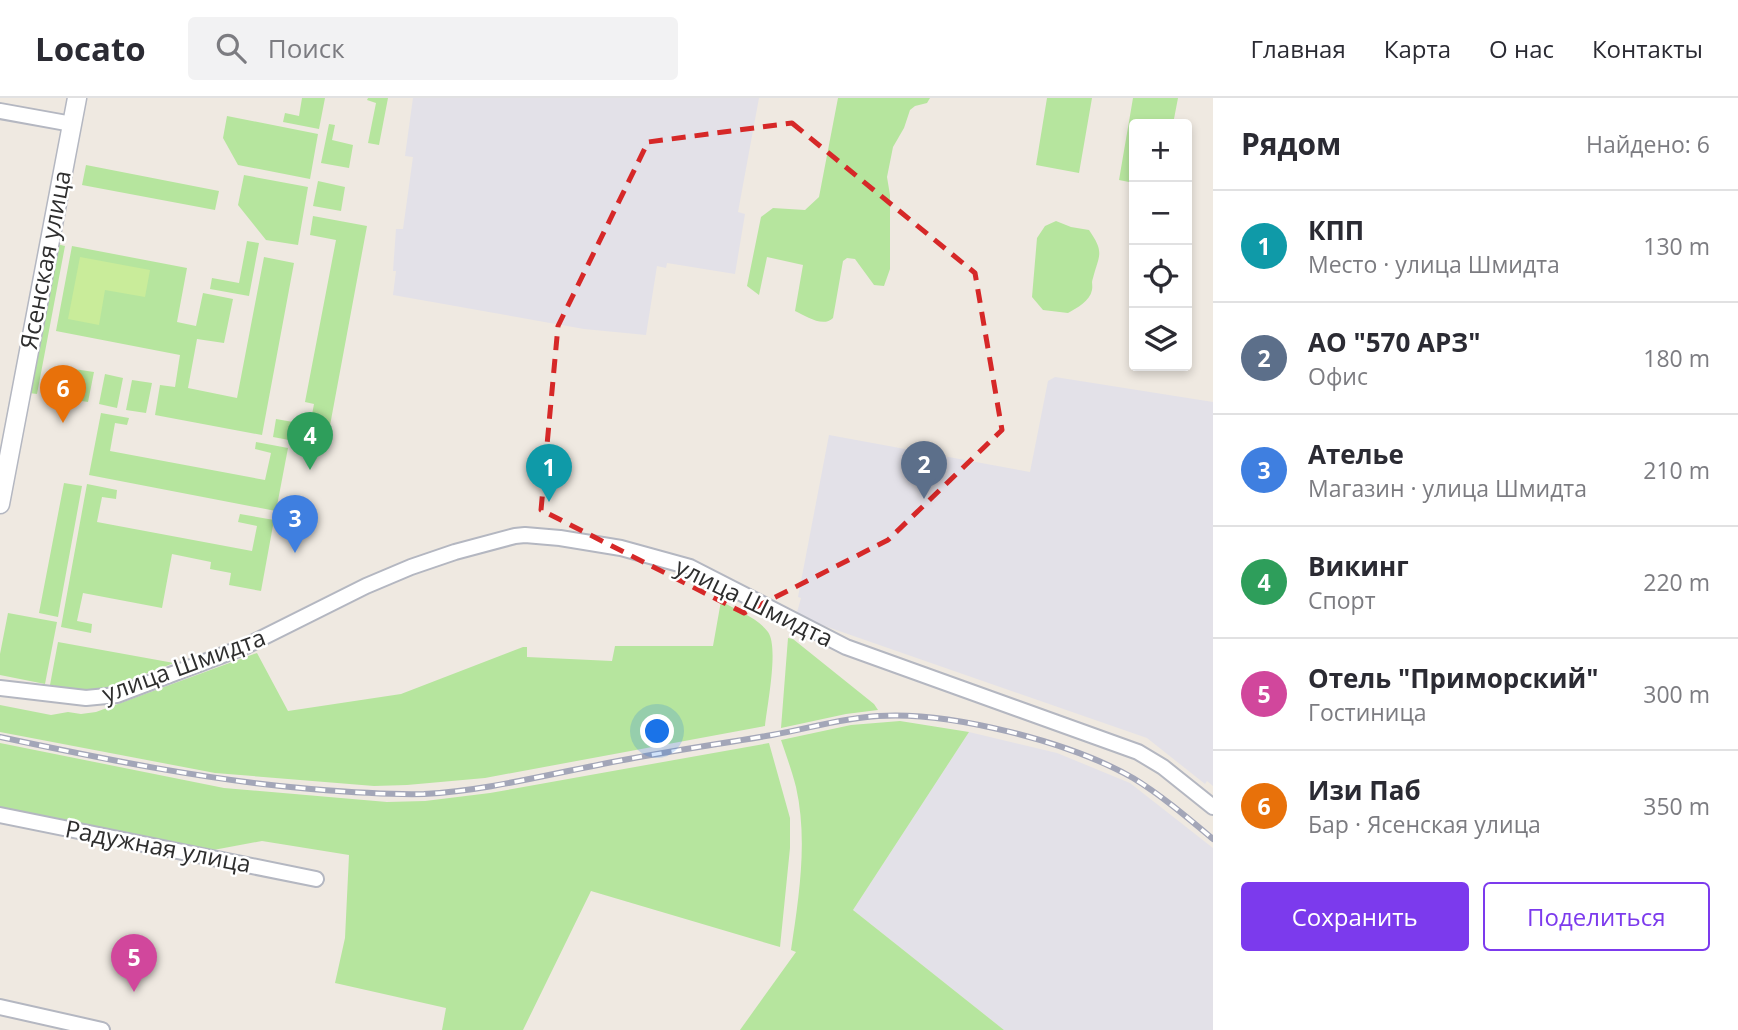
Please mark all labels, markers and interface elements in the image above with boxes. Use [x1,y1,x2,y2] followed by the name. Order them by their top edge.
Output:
[188,17,678,80] search box
[35,26,146,71] text: Locato
[212,29,250,67] icon: search
[268,30,345,66] text: Поиск
[1251,32,1346,65] text: Главная
[1384,32,1451,65] text: Карта
[1489,32,1554,65] text: О нас
[1592,32,1703,65] text: Контакты
[1129,119,1192,371] map controls
[1129,119,1192,182] button: +
[1241,123,1341,164] text: Рядом
[1586,128,1710,160] text: Найдено: 6
[11,167,78,352] street label: Ясенская улица
[1129,182,1192,245] button: −
[1308,212,1364,248] text: КПП
[1257,230,1271,262] text: 1
[1643,230,1710,262] text: 130 m
[1129,245,1192,308] button: locate
[1308,248,1560,280] text: Место · улица Шмидта
[1129,308,1192,371] button: layers
[1308,324,1480,360] text: АО "570 АРЗ"
[1257,342,1271,374] text: 2
[1643,342,1710,374] text: 180 m
[1308,360,1368,392] text: Офис
[40,365,86,423] pin: 6
[287,412,333,470] pin: 4
[1308,436,1404,472] text: Ателье
[901,441,947,499] pin: 2
[526,444,572,502] pin: 1
[1257,454,1271,486] text: 3
[1643,454,1710,486] text: 210 m
[1308,472,1587,504] text: Магазин · улица Шмидта
[272,495,318,553] pin: 3
[1308,548,1409,584] text: Викинг
[670,549,839,654] street label: улица Шмидта
[1257,566,1271,598] text: 4
[1643,566,1710,598] text: 220 m
[1308,584,1375,616] text: Спорт
[97,620,270,709] street label: улица Шмидта
[1308,660,1598,696] text: Отель "Приморский"
[1257,678,1271,710] text: 5
[1643,678,1710,710] text: 300 m
[1308,696,1427,728] text: Гостиница
[640,714,674,748] your location
[1308,772,1421,808] text: Изи Паб
[1257,790,1271,822] text: 6
[1643,790,1710,822] text: 350 m
[1308,808,1541,840] text: Бар · Ясенская улица
[63,811,254,880] street label: Радужная улица
[1241,882,1469,951] button: Сохранить
[1483,882,1710,951] button: Поделиться
[111,934,157,992] pin: 5

